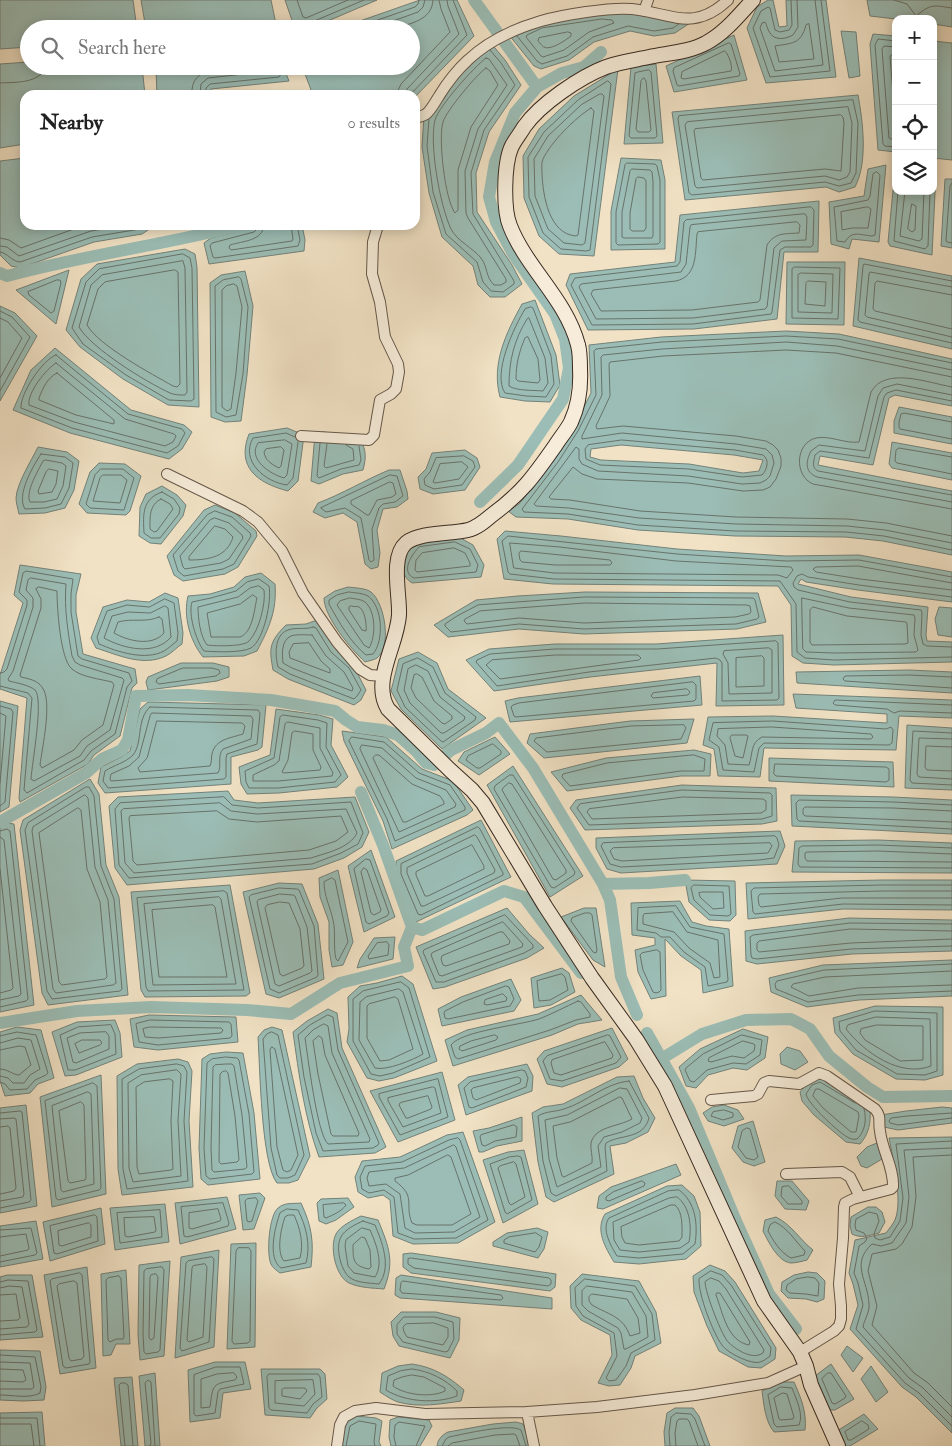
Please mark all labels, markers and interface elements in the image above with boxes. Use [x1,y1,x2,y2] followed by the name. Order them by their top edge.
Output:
[892,15,937,195] map controls
[892,15,937,60] button: +
[20,20,420,75] search box
[38,34,66,62] icon: search
[78,36,166,60] text: Search here
[892,60,937,105] button: −
[892,105,937,150] button: locate
[40,109,103,136] text: Nearby
[347,113,400,133] text: 0 results
[892,150,937,195] button: layers

